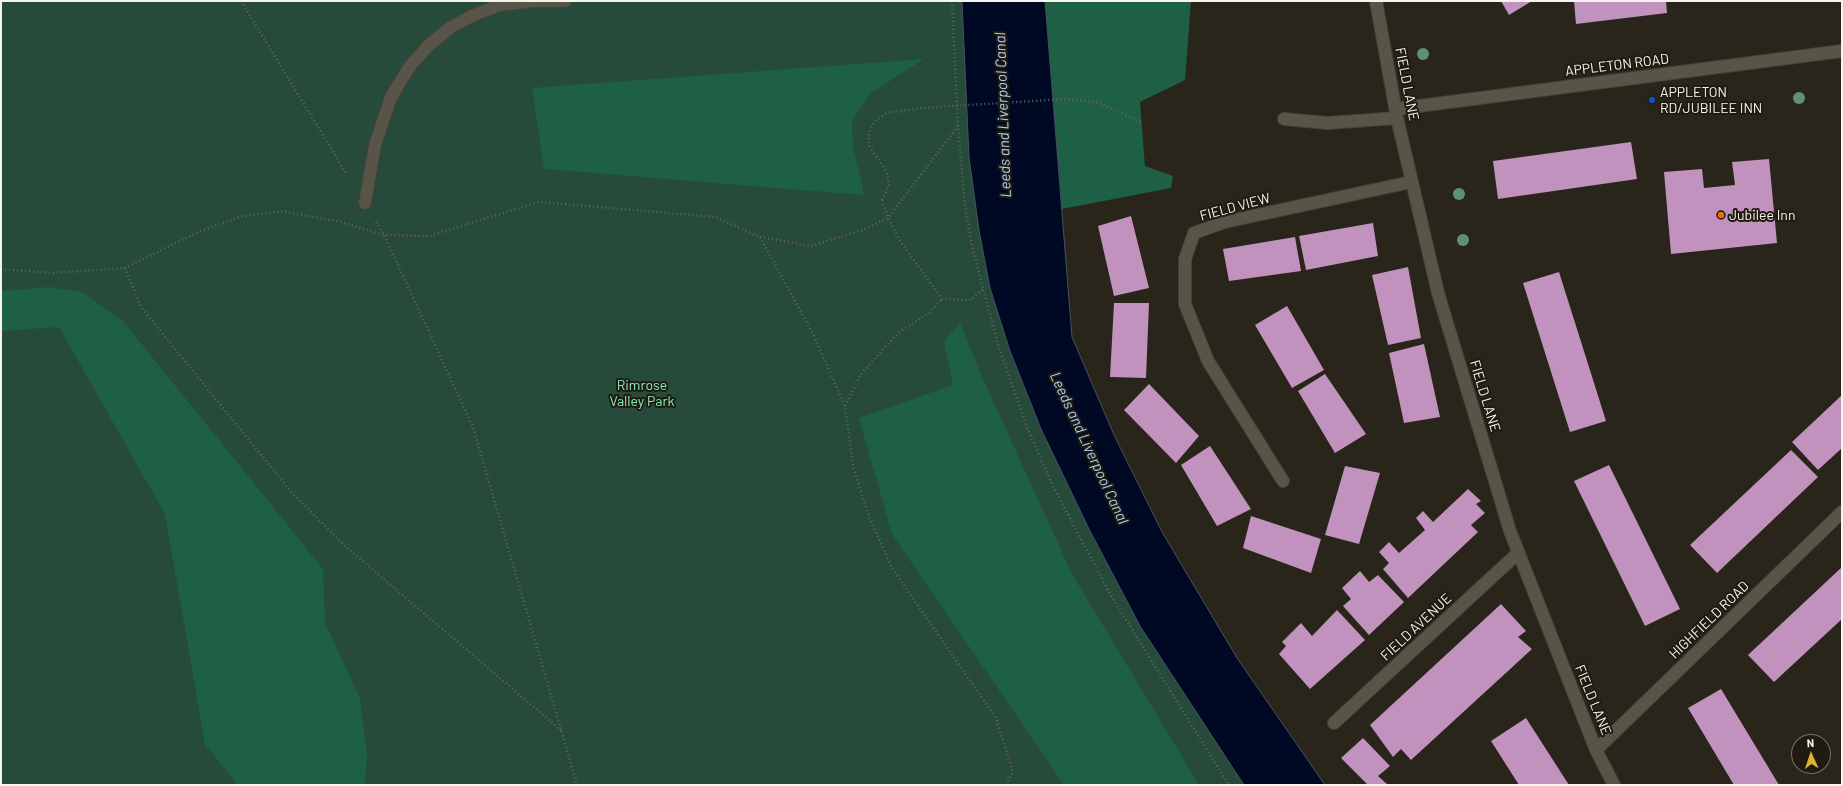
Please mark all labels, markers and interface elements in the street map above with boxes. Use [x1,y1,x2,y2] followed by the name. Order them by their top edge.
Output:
[991,32,1015,198] water label: Leeds and Liverpool Canal
[1392,46,1422,122] street label: FIELD LANE
[1564,50,1670,80] street label: APPLETON ROAD
[1660,84,1762,116] place label: APPLETON RD/JUBILEE INN
[1647,95,1657,105] marker: APPLETON RD/JUBILEE INN
[1198,190,1272,224] street label: FIELD VIEW
[1729,207,1795,223] place label: Jubilee Inn
[1716,210,1726,220] marker: Jubilee Inn
[1466,358,1504,434] street label: FIELD LANE
[1046,369,1132,527] water label: Leeds and Liverpool Canal
[609,377,675,410] park label: Rimrose Valley Park
[1666,578,1752,662] street label: HIGHFIELD ROAD
[1377,590,1455,664] street label: FIELD AVENUE
[1571,662,1615,738] street label: FIELD LANE
[1791,734,1831,774] north arrow
[1806,736,1814,749] text: N

